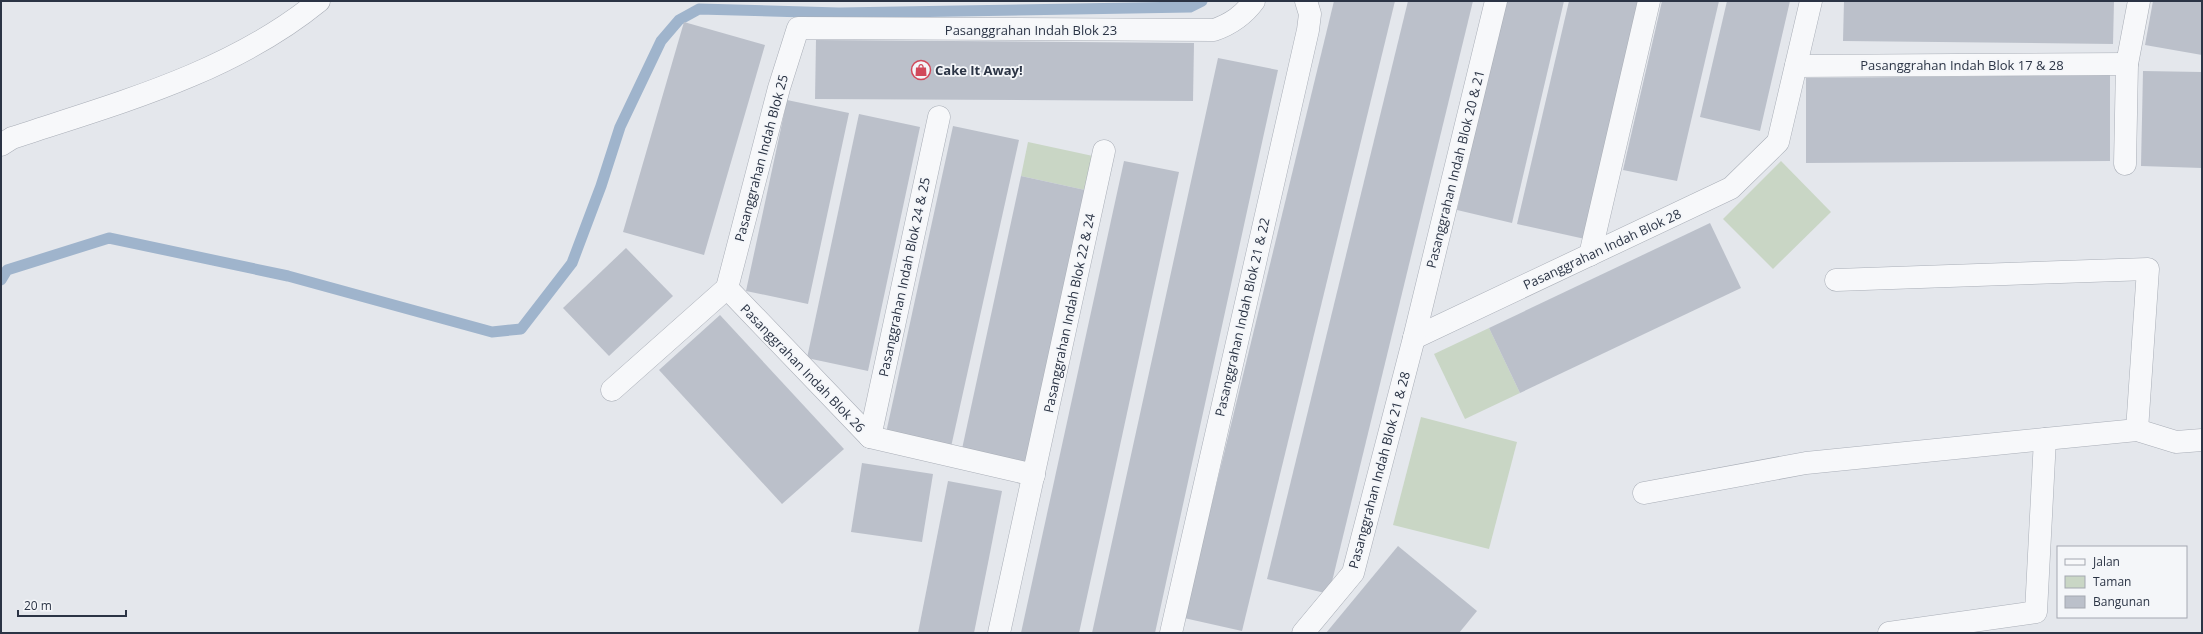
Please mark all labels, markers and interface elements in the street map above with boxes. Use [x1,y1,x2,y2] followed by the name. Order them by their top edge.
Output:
[945,21,1117,39] street label: Pasanggrahan Indah Blok 23
[1860,56,2064,74] street label: Pasanggrahan Indah Blok 17 & 28
[910,59,932,81] shop icon: Cake It Away!
[935,61,1023,79] place label: Cake It Away!
[1422,68,1488,270] street label: Pasanggrahan Indah Blok 20 & 21
[730,72,792,244] street label: Pasanggrahan Indah Blok 25
[874,176,934,378] street label: Pasanggrahan Indah Blok 24 & 25
[1520,204,1684,294] street label: Pasanggrahan Indah Blok 28
[1039,211,1099,414] street label: Pasanggrahan Indah Blok 22 & 24
[1210,216,1274,418] street label: Pasanggrahan Indah Blok 21 & 22
[737,300,869,436] street label: Pasanggrahan Indah Blok 26
[1344,369,1414,571] street label: Pasanggrahan Indah Blok 21 & 28
[2057,546,2187,618] legend
[2092,553,2120,570] text: Jalan
[2093,573,2131,590] text: Taman
[18,592,126,618] scale bar
[2093,593,2150,610] text: Bangunan
[24,597,52,614] text: 20 m

